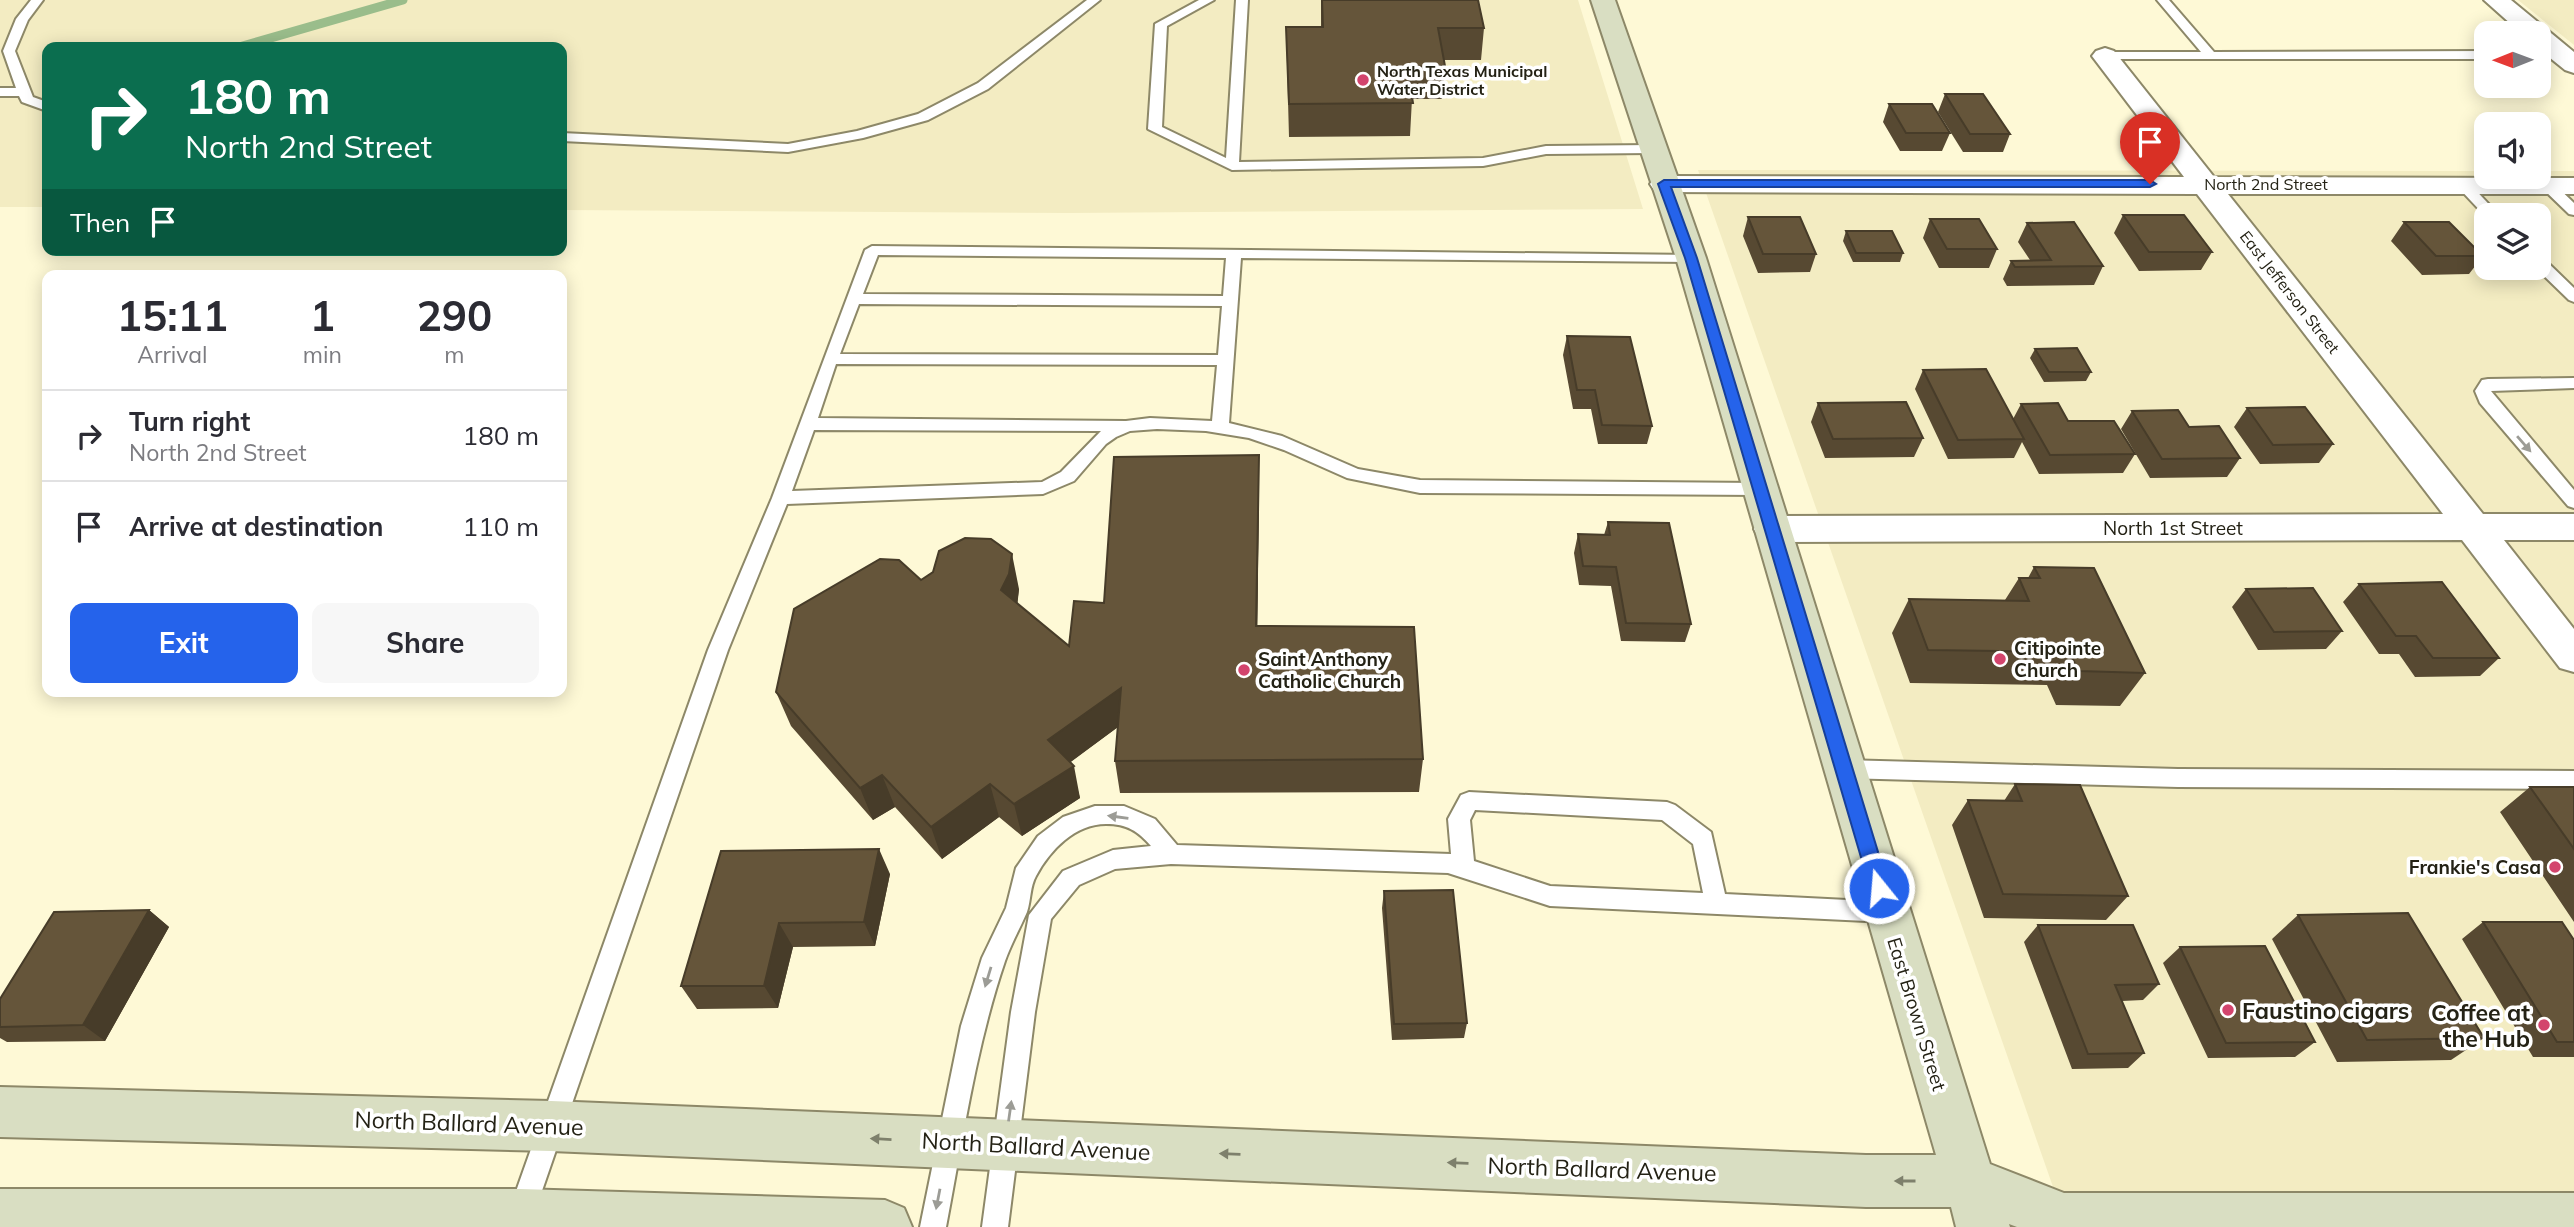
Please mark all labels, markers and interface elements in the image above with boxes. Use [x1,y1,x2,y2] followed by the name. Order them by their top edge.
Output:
[2474,21,2552,98] north arrow
[2474,21,2551,280] map controls
[1377,61,1547,99] place label: North Texas Municipal Water District
[185,65,331,126] text: 180 m
[70,70,161,161] icon: right
[1355,72,1371,88] marker: North Texas Municipal Water District
[2120,112,2180,184] pin
[2474,112,2551,189] button: sound
[2131,123,2169,161] icon: arrive
[185,126,432,166] text: North 2nd Street
[2204,174,2328,194] street label: North 2nd Street
[144,203,182,241] icon: arrive
[2474,203,2551,280] button: layers
[70,206,130,239] text: Then
[2236,227,2344,358] street label: East Jefferson Street
[117,289,228,342] text: 15:11
[310,289,335,342] text: 1
[417,289,492,342] text: 290
[137,340,208,369] text: Arrival
[303,340,342,369] text: min
[444,340,465,369] text: m
[129,405,250,438] text: Turn right
[70,417,108,455] icon: right
[463,419,539,452] text: 180 m
[2516,435,2532,453] one-way arrow
[129,438,307,467] text: North 2nd Street
[70,508,108,546] icon: arrive
[129,510,384,543] text: Arrive at destination
[463,510,539,543] text: 110 m
[2103,516,2243,540] street label: North 1st Street
[70,603,298,683] button: Exit
[312,603,539,683] button: Share
[2014,636,2101,682] place label: Citipointe Church
[1258,647,1401,693] place label: Saint Anthony Catholic Church
[1992,651,2008,667] marker: Citipointe Church
[1236,662,1252,678] marker: Saint Anthony Catholic Church
[1107,811,1129,822] one-way arrow
[1842,851,1916,925] position arrow
[2409,855,2541,879] place label: Frankie's Casa
[2547,859,2563,875] marker: Frankie's Casa
[1882,935,1952,1094] street label: East Brown Street
[983,967,993,988] one-way arrow
[2242,996,2409,1025] place label: Faustino cigars
[2431,998,2530,1053] place label: Coffee at the Hub
[2220,1002,2236,1018] marker: Faustino cigars
[2536,1017,2552,1033] marker: Coffee at the Hub
[1005,1100,1016,1122] one-way arrow
[354,1105,584,1141] street label: North Ballard Avenue
[921,1126,1151,1166] street label: North Ballard Avenue
[869,1134,891,1145] one-way arrow
[1219,1149,1241,1160] one-way arrow
[1487,1151,1717,1187] street label: North Ballard Avenue
[1446,1157,1468,1168] one-way arrow
[1894,1175,1916,1187] one-way arrow
[933,1188,944,1210] one-way arrow

